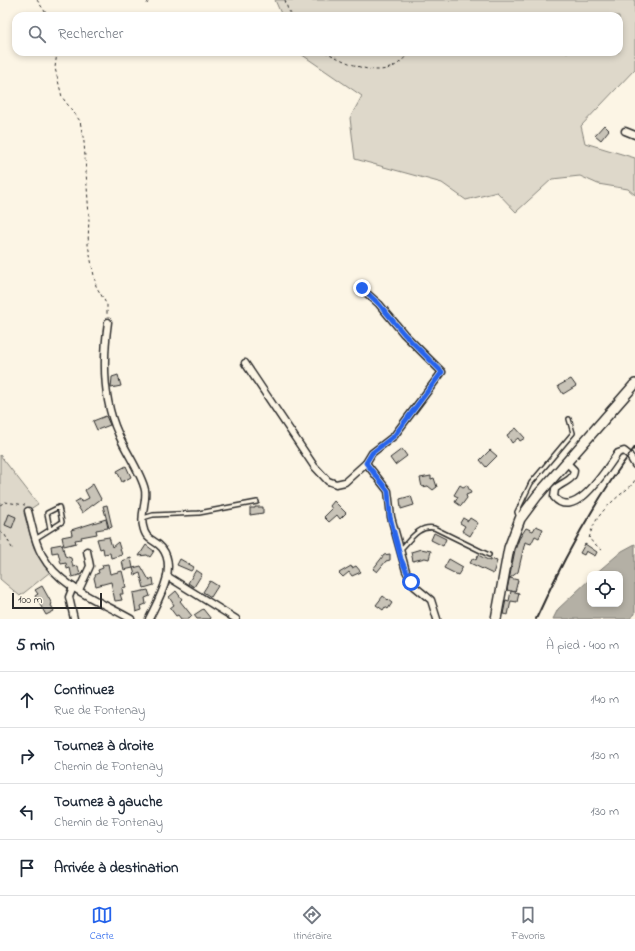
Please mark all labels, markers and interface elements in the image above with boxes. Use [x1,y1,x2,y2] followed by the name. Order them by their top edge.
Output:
[12,12,623,56] search box
[26,23,48,45] icon: search
[58,23,123,45] text: Rechercher
[353,279,371,297] route end
[587,571,623,607] map controls
[587,571,623,607] button: locate
[402,573,420,591] route start
[12,591,102,610] scale bar
[18,592,42,608] text: 100 m
[16,633,55,658] text: 5 min
[546,636,619,655] text: À pied · 400 m
[54,679,114,701] text: Continuez
[16,689,38,711] icon: ahead
[591,690,619,709] text: 140 m
[54,701,145,720] text: Rue de Fontenay
[54,735,154,757] text: Tournez à droite
[16,745,38,767] icon: right
[591,746,619,765] text: 130 m
[54,757,163,776] text: Chemin de Fontenay
[54,791,162,813] text: Tournez à gauche
[16,801,38,823] icon: left
[591,802,619,821] text: 130 m
[54,813,163,832] text: Chemin de Fontenay
[16,857,38,879] icon: arrive
[54,857,179,879] text: Arrivée à destination
[90,904,114,944] tab: Carte
[293,904,332,944] tab: Itinéraire
[511,904,545,944] tab: Favoris

